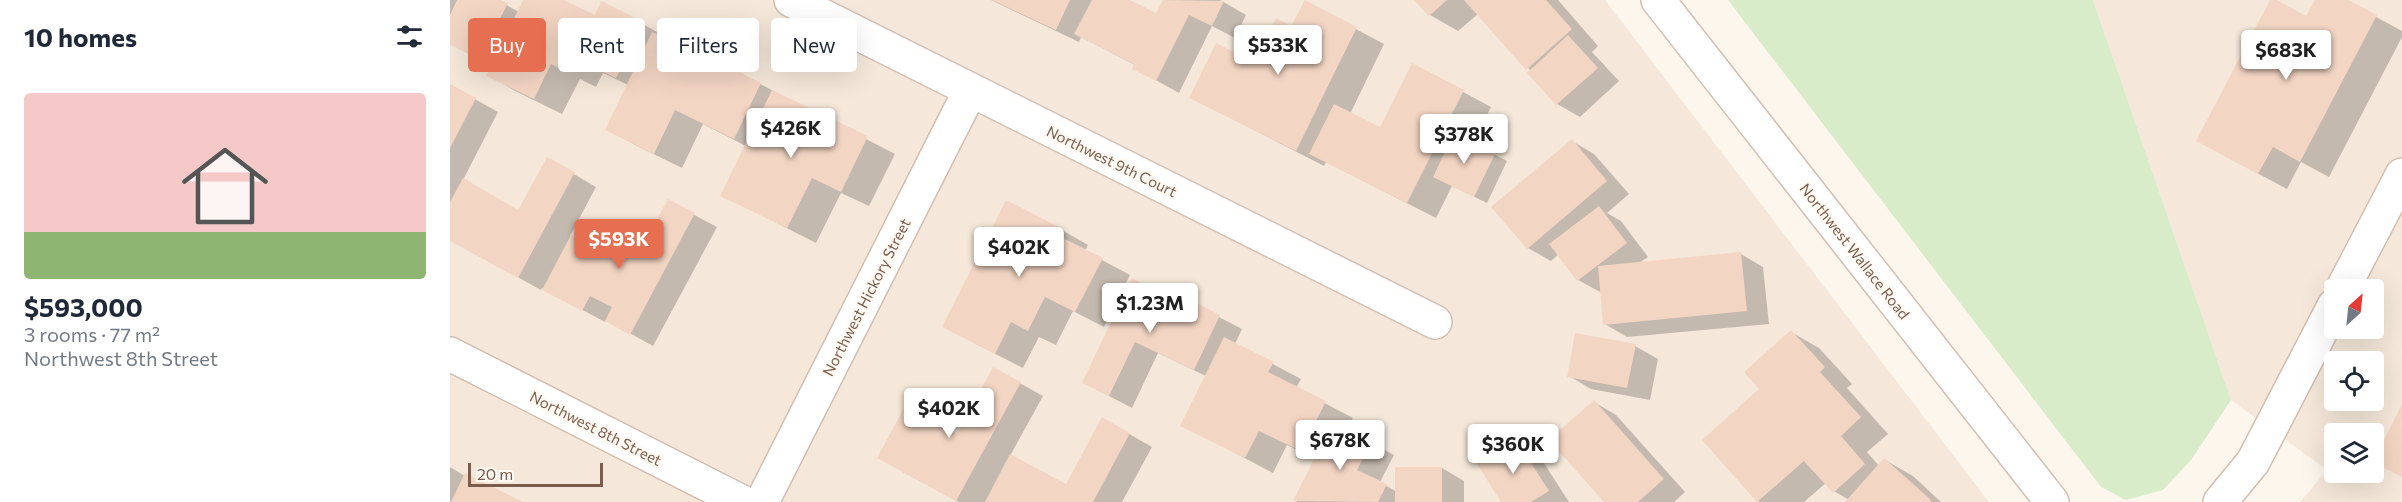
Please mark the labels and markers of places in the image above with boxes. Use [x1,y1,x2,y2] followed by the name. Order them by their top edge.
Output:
[1236,25,1320,76] pin: $533K
[2244,30,2328,81] pin: $683K
[749,108,833,159] pin: $426K
[1422,114,1506,165] pin: $378K
[577,219,661,270] pin: $593K
[977,227,1061,278] pin: $402K
[1101,283,1199,334] pin: $1.23M
[907,388,991,439] pin: $402K
[1298,420,1382,471] pin: $678K
[1471,424,1555,475] pin: $360K

